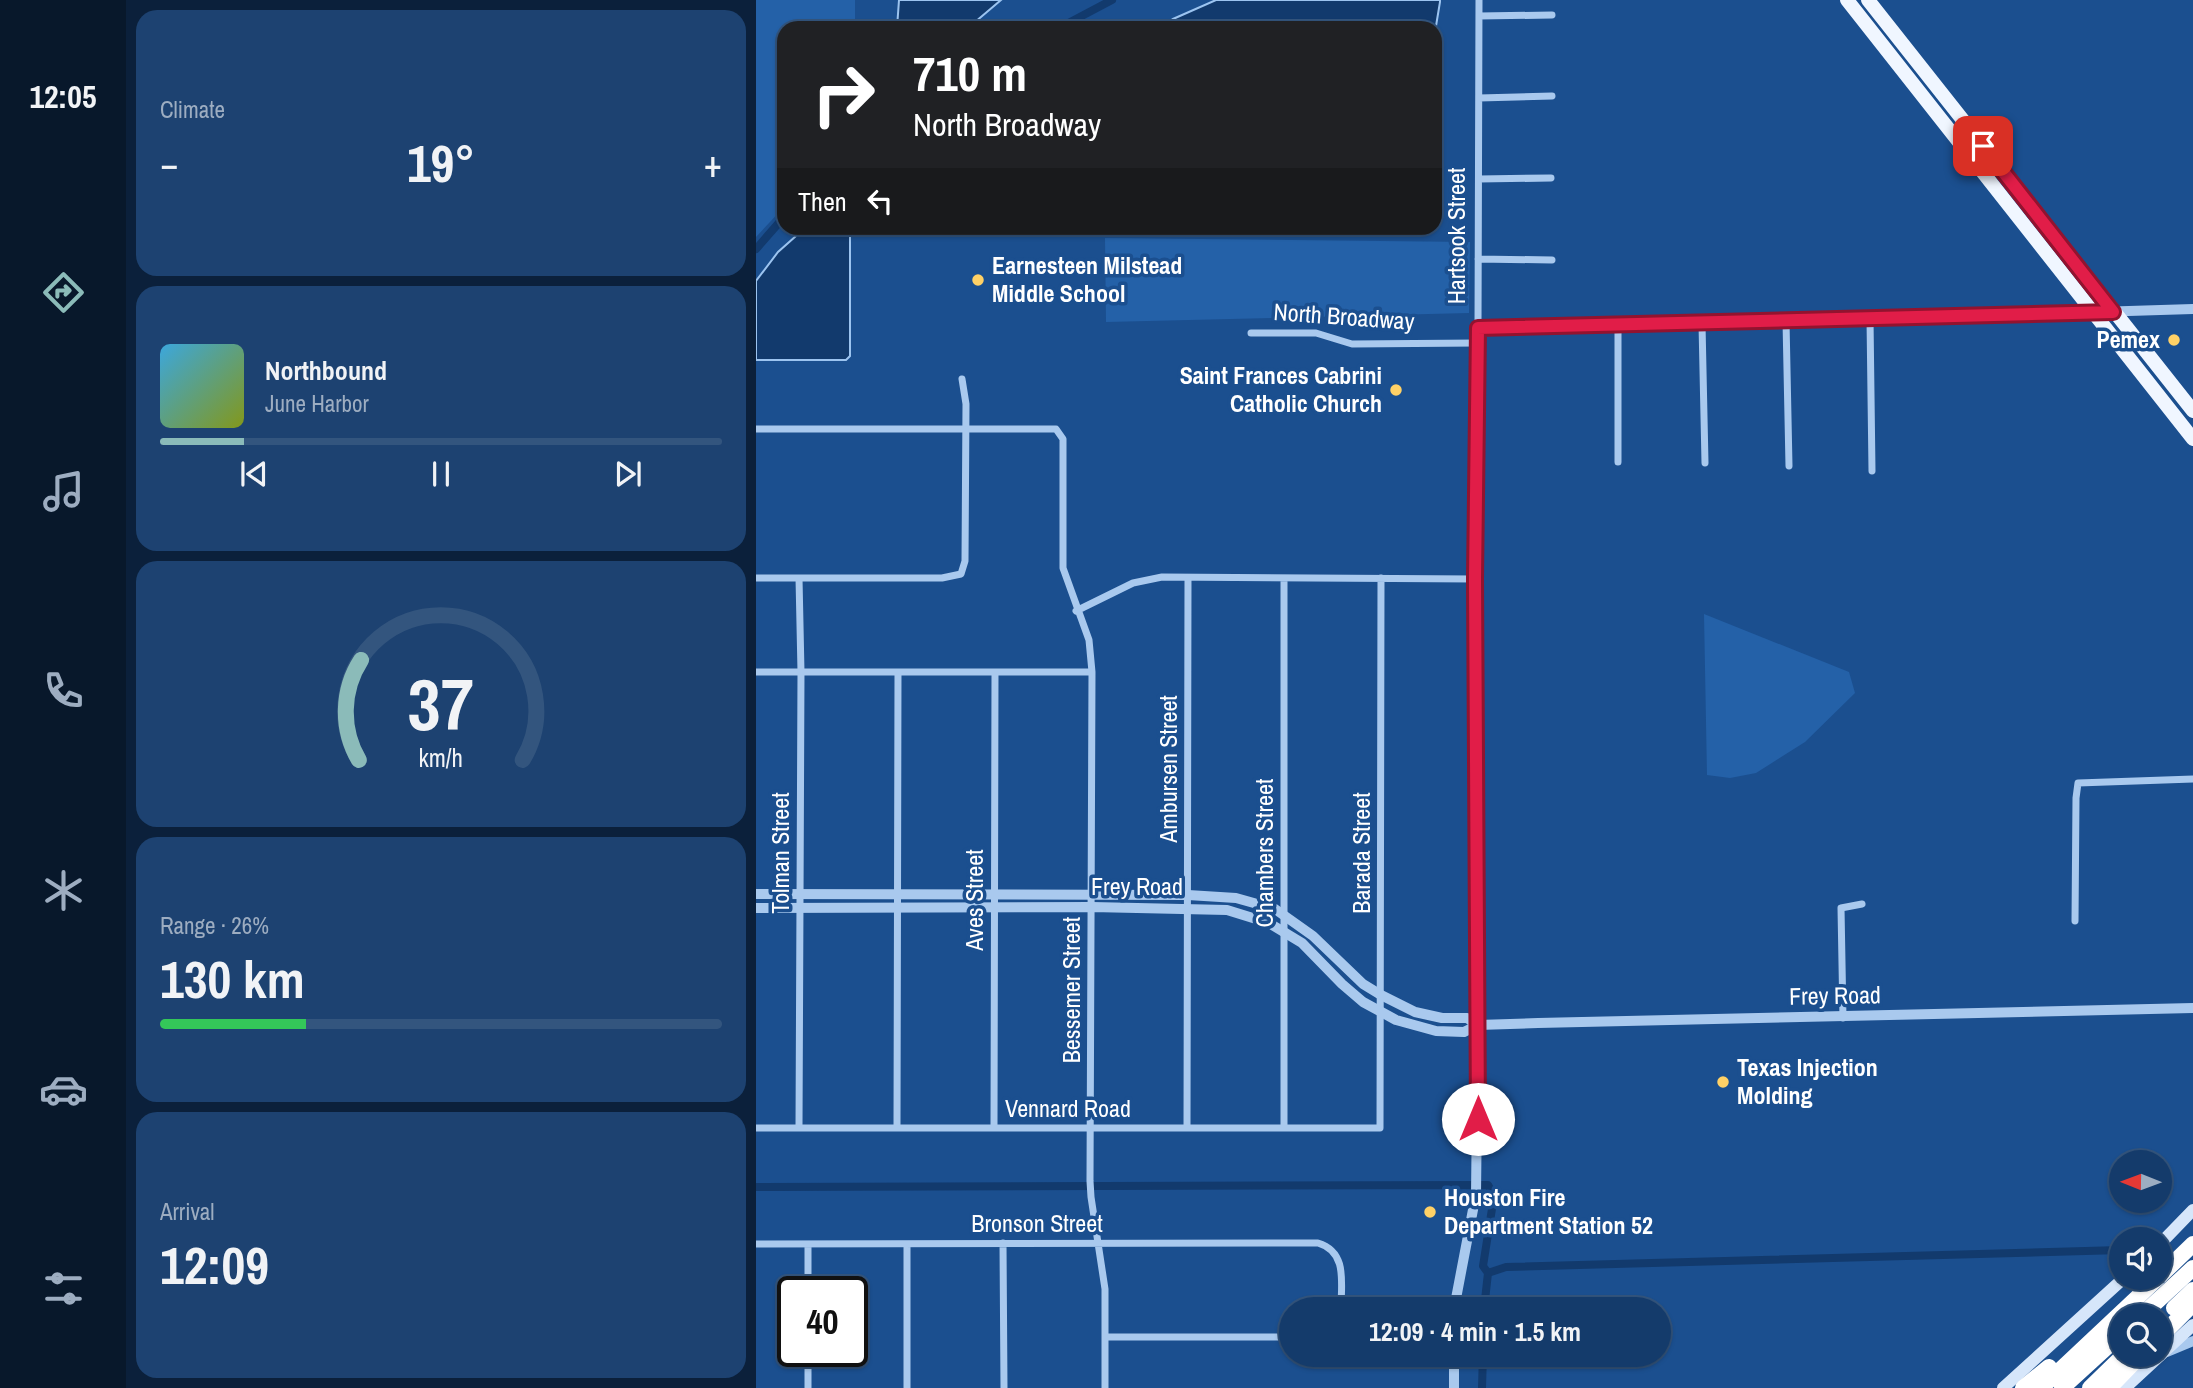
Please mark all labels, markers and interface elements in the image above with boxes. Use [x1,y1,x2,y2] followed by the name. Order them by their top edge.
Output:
[913,40,1027,106] text: 710 m
[798,49,889,140] icon: right
[29,75,97,118] text: 12:05
[160,94,225,125] text: Climate
[913,103,1101,146] text: North Broadway
[1953,116,2013,176] pin
[1964,127,2002,165] icon: arrive
[407,128,475,198] text: 19°
[160,138,178,189] text: −
[704,138,722,189] text: +
[1440,167,1472,304] street label: Hartsook Street
[861,182,899,220] icon: left
[798,184,847,219] text: Then
[992,249,1182,309] place label: Earnesteen Milstead Middle School
[39,268,88,317] icon: directions
[970,272,986,288] marker: Earnesteen Milstead Middle School
[1273,295,1416,337] street label: North Broadway
[2097,323,2160,355] place label: Pemex
[2166,332,2182,348] marker: Pemex
[265,353,387,388] text: Northbound
[1180,359,1382,419] place label: Saint Frances Cabrini Catholic Church
[1388,382,1404,398] marker: Saint Frances Cabrini Catholic Church
[265,388,369,419] text: June Harbor
[235,455,273,493] icon: previous
[422,455,460,493] icon: pause
[609,455,647,493] icon: next
[39,467,88,516] icon: music
[408,655,474,753] text: 37
[39,666,88,715] icon: phone
[1152,695,1184,844] street label: Ambursen Street
[419,741,463,775] text: km/h
[1248,778,1280,927] street label: Chambers Street
[764,792,796,914] street label: Tolman Street
[1345,792,1377,914] street label: Barada Street
[958,849,990,952] street label: Aves Street
[39,866,88,915] icon: climate
[1091,870,1183,902] street label: Frey Road
[160,910,269,941] text: Range · 26%
[1055,916,1087,1063] street label: Bessemer Street
[160,944,305,1014] text: 130 km
[1789,978,1881,1012] street label: Frey Road
[1737,1051,1878,1111] place label: Texas Injection Molding
[39,1065,88,1114] icon: car
[1715,1074,1731,1090] marker: Texas Injection Molding
[1441,1082,1515,1156] position arrow
[1005,1092,1131,1124] street label: Vennard Road
[2109,1150,2172,1213] north arrow
[2109,1150,2172,1367] map controls
[1444,1181,1653,1241] place label: Houston Fire Department Station 52
[160,1196,215,1227] text: Arrival
[1422,1204,1438,1220] marker: Houston Fire Department Station 52
[971,1207,1103,1239] street label: Bronson Street
[2109,1227,2172,1290] button: sound
[160,1230,269,1300] text: 12:09
[39,1264,88,1313] icon: filters
[777,1276,868,1367] speed limit sign: 40
[2109,1304,2172,1367] button: search
[1369,1314,1581,1349] text: 12:09 · 4 min · 1.5 km

